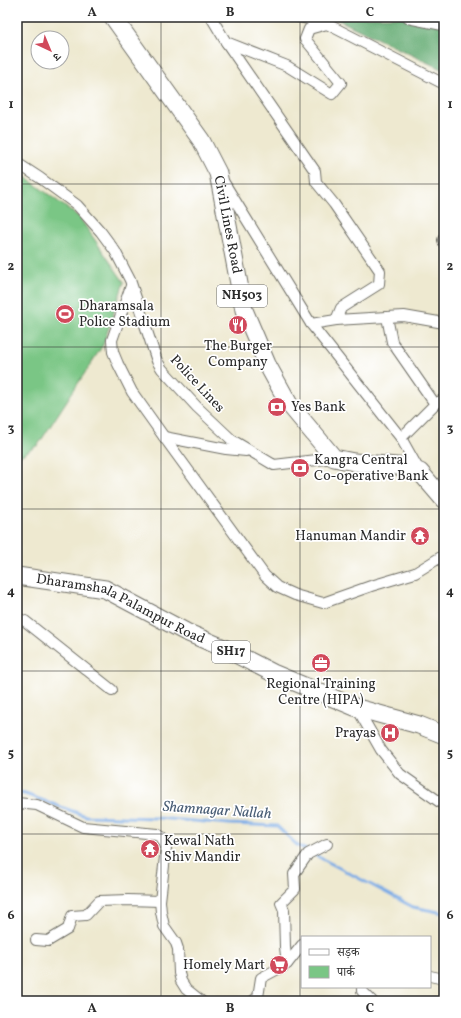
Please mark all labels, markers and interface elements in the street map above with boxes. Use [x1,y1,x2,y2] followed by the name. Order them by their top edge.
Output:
[87,4,97,22] text: A
[226,4,235,22] text: B
[366,4,374,22] text: C
[30,30,70,70] north arrow
[48,48,64,64] text: उ
[8,96,14,114] text: 1
[447,96,453,114] text: 1
[209,174,246,275] street label: Civil Lines Road
[8,258,15,276] text: 2
[447,258,454,276] text: 2
[217,285,267,307] road number: NH503
[79,297,170,332] place label: Dharamsala Police Stadium
[54,303,76,325] sports icon: Dharamsala Police Stadium
[227,314,249,336] restaurant icon: The Burger Company
[204,337,272,372] place label: The Burger Company
[165,351,229,417] street label: Police Lines
[266,396,288,418] bank icon: Yes Bank
[291,398,346,417] place label: Yes Bank
[8,420,15,438] text: 3
[447,420,454,438] text: 3
[314,451,429,486] place label: Kangra Central Co-operative Bank
[289,457,311,479] bank icon: Kangra Central Co-operative Bank
[409,525,431,547] temple icon: Hanuman Mandir
[295,527,406,546] place label: Hanuman Mandir
[35,569,208,649] street label: Dharamshala Palampur Road
[7,583,15,601] text: 4
[446,583,454,601] text: 4
[212,641,250,663] road number: SH17
[310,652,332,674] office icon: Regional Training Centre (HIPA)
[266,675,376,710] place label: Regional Training Centre (HIPA)
[379,722,401,744] hospital icon: Prayas
[335,724,376,743] place label: Prayas
[8,745,14,763] text: 5
[447,745,453,763] text: 5
[162,797,272,825] water label: Shamnagar Nallah
[164,832,241,867] place label: Kewal Nath Shiv Mandir
[139,838,161,860] temple icon: Kewal Nath Shiv Mandir
[7,907,15,925] text: 6
[446,907,454,925] text: 6
[301,936,431,988] legend
[336,945,361,961] text: सड़क
[268,954,290,976] supermarket icon: Homely Mart
[183,956,265,975] place label: Homely Mart
[336,965,356,981] text: पार्क
[87,1000,97,1018] text: A
[226,1000,235,1018] text: B
[366,1000,374,1018] text: C

